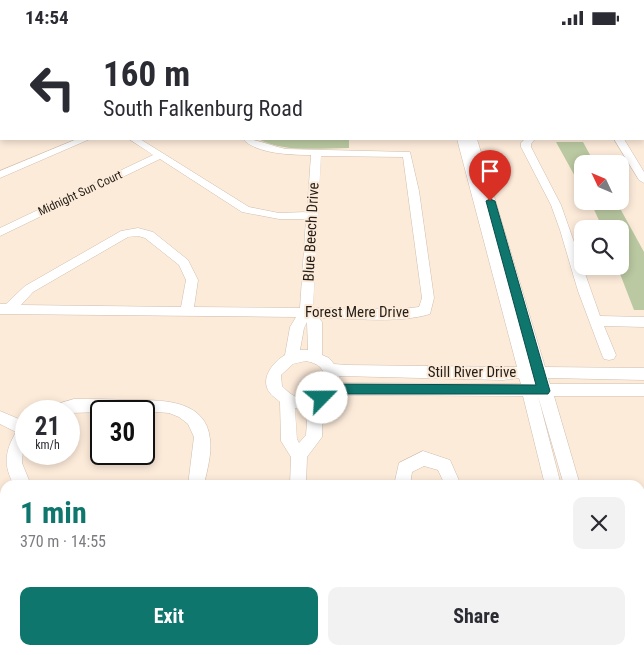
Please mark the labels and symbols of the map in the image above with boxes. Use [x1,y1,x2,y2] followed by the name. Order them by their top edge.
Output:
[469,150,511,201] pin
[574,155,629,210] north arrow
[36,167,125,219] street label: Midnight Sun Court
[299,182,323,282] street label: Blue Beech Drive
[305,303,409,321] street label: Forest Mere Drive
[428,363,516,381] street label: Still River Drive
[295,371,347,423] position arrow
[90,400,155,465] speed limit sign: 30

